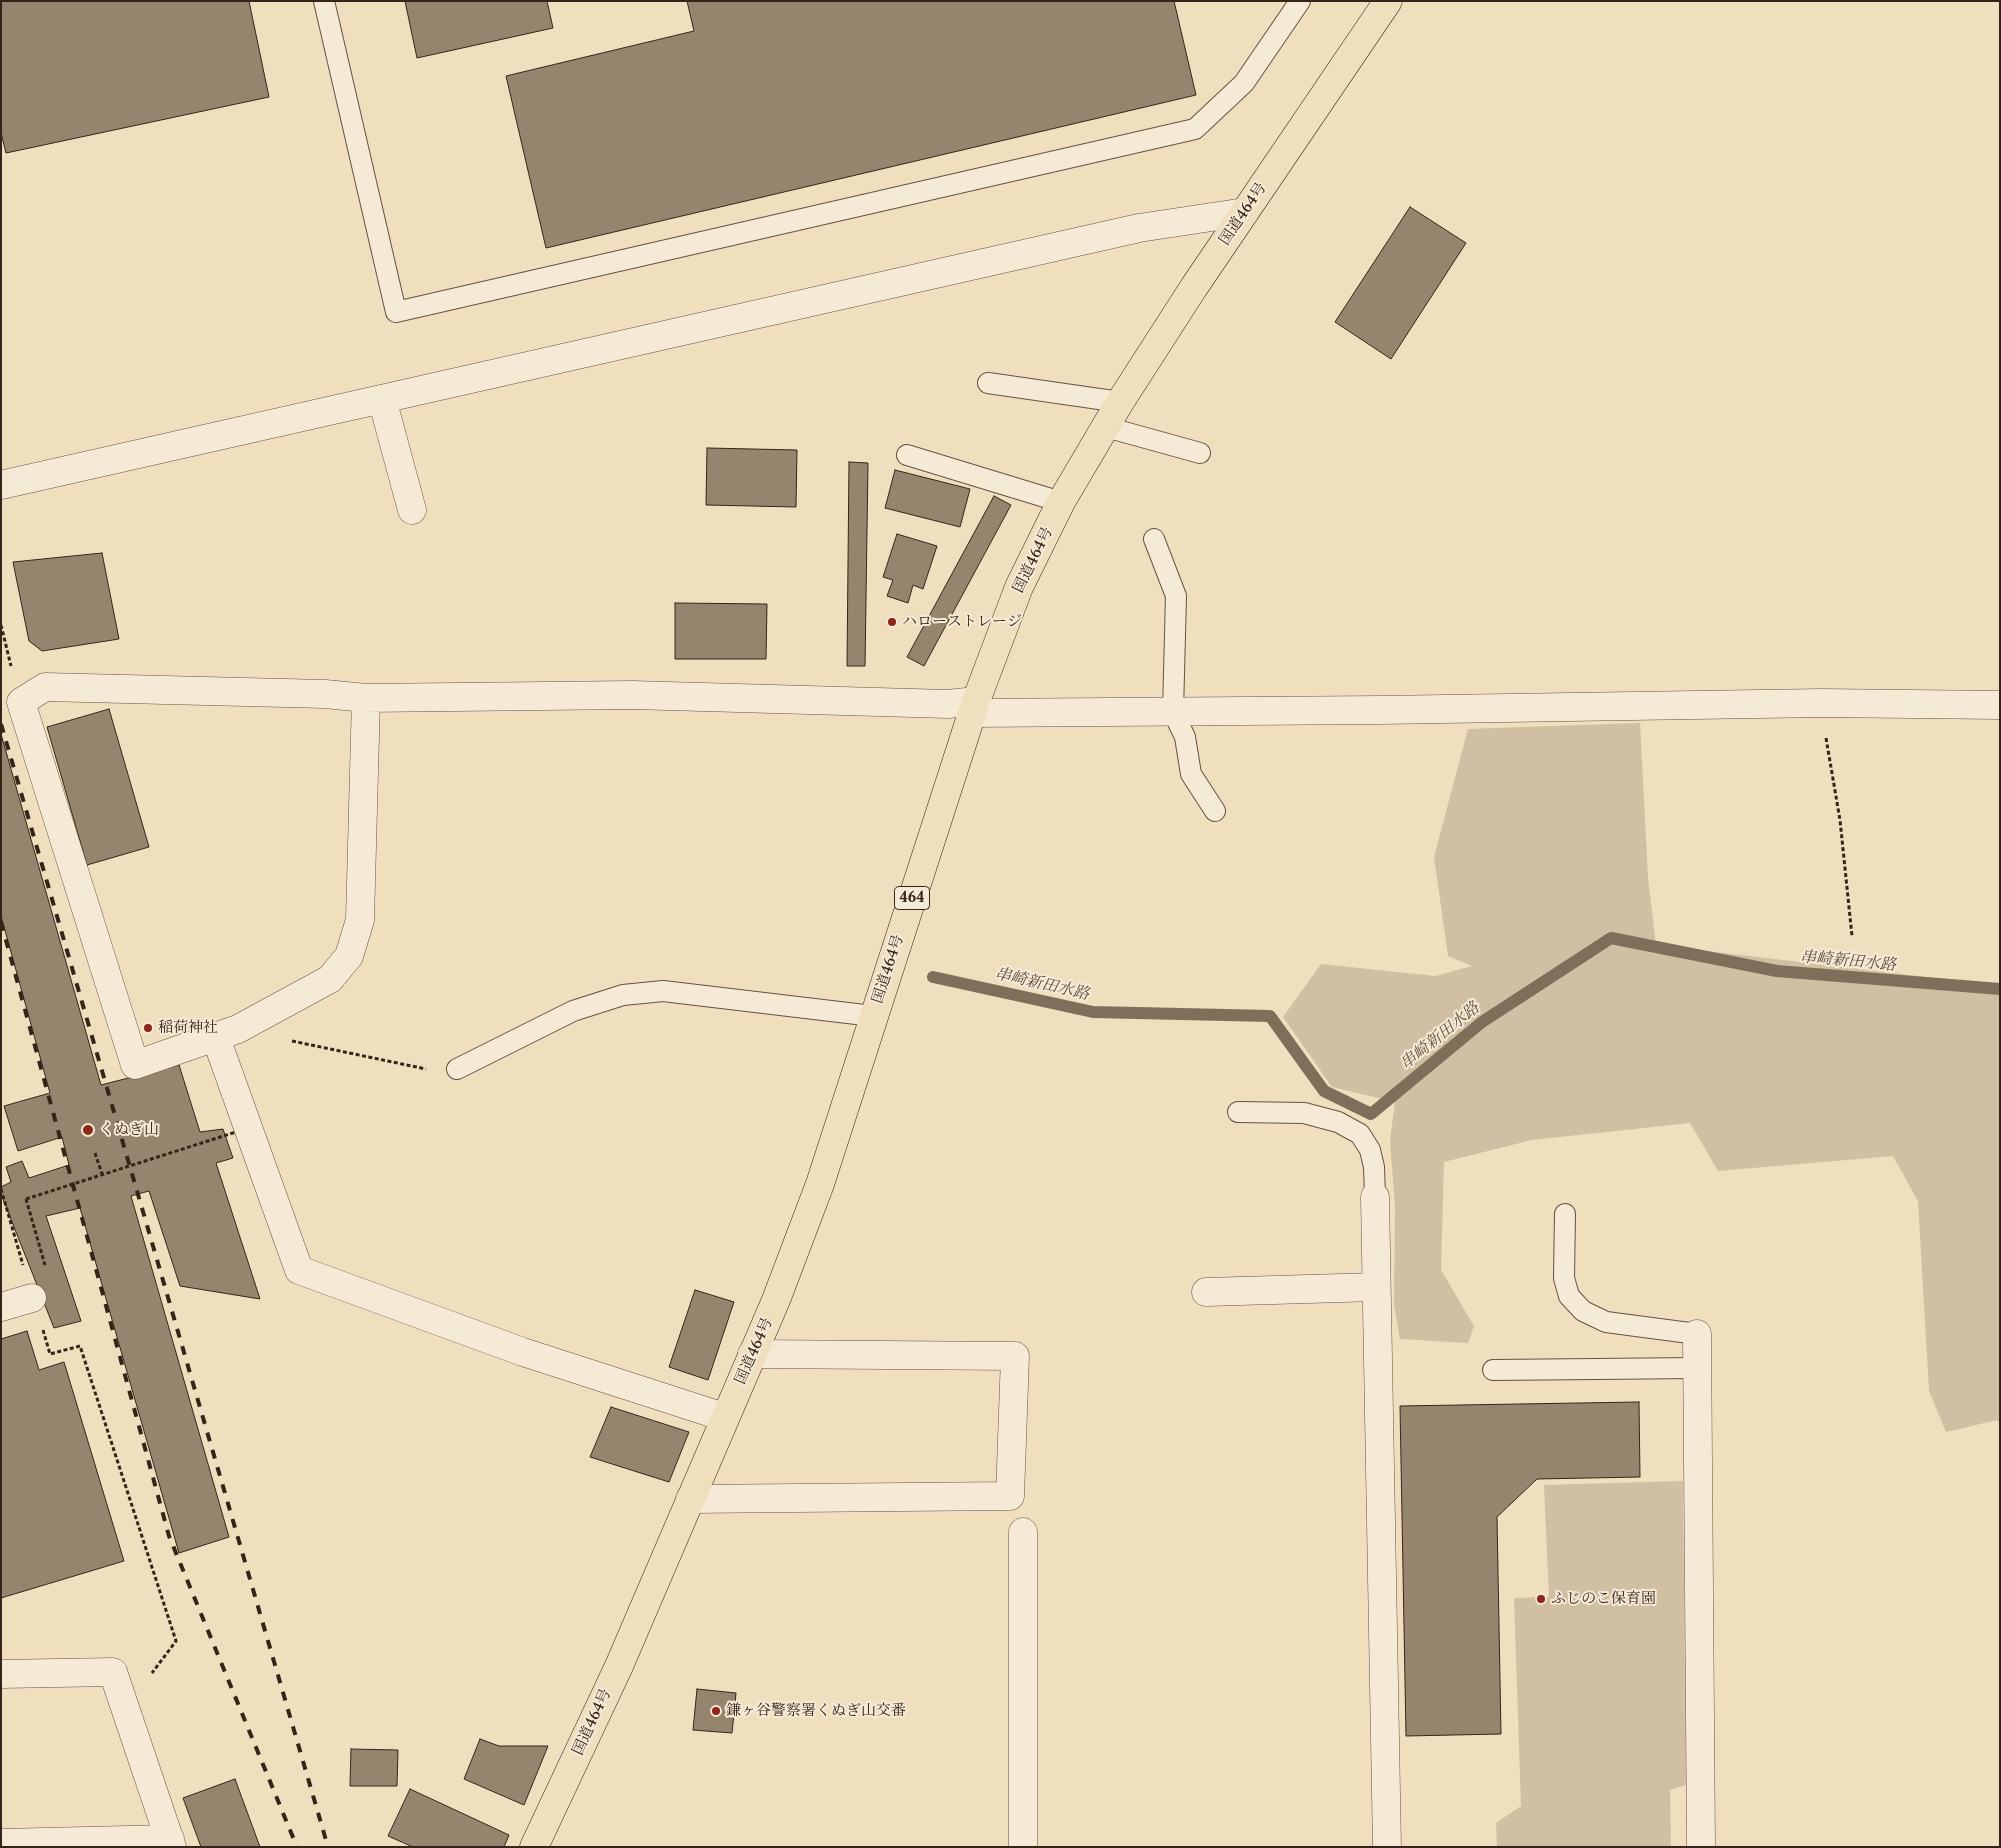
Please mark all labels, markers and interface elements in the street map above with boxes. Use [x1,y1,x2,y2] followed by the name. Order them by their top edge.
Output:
[1216,179,1270,249] street label: 国道464号
[1009,524,1057,596] street label: 国道464号
[902,613,1022,631] place label: ハローストレージ
[886,616,898,628] marker: ハローストレージ
[894,886,930,910] road number: 464
[868,932,908,1006] street label: 国道464号
[1799,947,1897,975] water label: 串崎新田水路
[993,964,1091,1004] water label: 串崎新田水路
[1397,998,1483,1074] water label: 串崎新田水路
[158,1019,218,1037] place label: 稲荷神社
[142,1022,154,1034] marker: 稲荷神社
[99,1121,159,1139] place label: くぬぎ山
[81,1123,95,1137] marker: くぬぎ山
[731,1315,777,1387] street label: 国道464号
[1551,1590,1656,1608] place label: ふじのこ保育園
[1535,1593,1547,1605] marker: ふじのこ保育園
[569,1686,615,1758] street label: 国道464号
[726,1702,906,1720] place label: 鎌ヶ谷警察署くぬぎ山交番
[710,1705,722,1717] marker: 鎌ヶ谷警察署くぬぎ山交番

